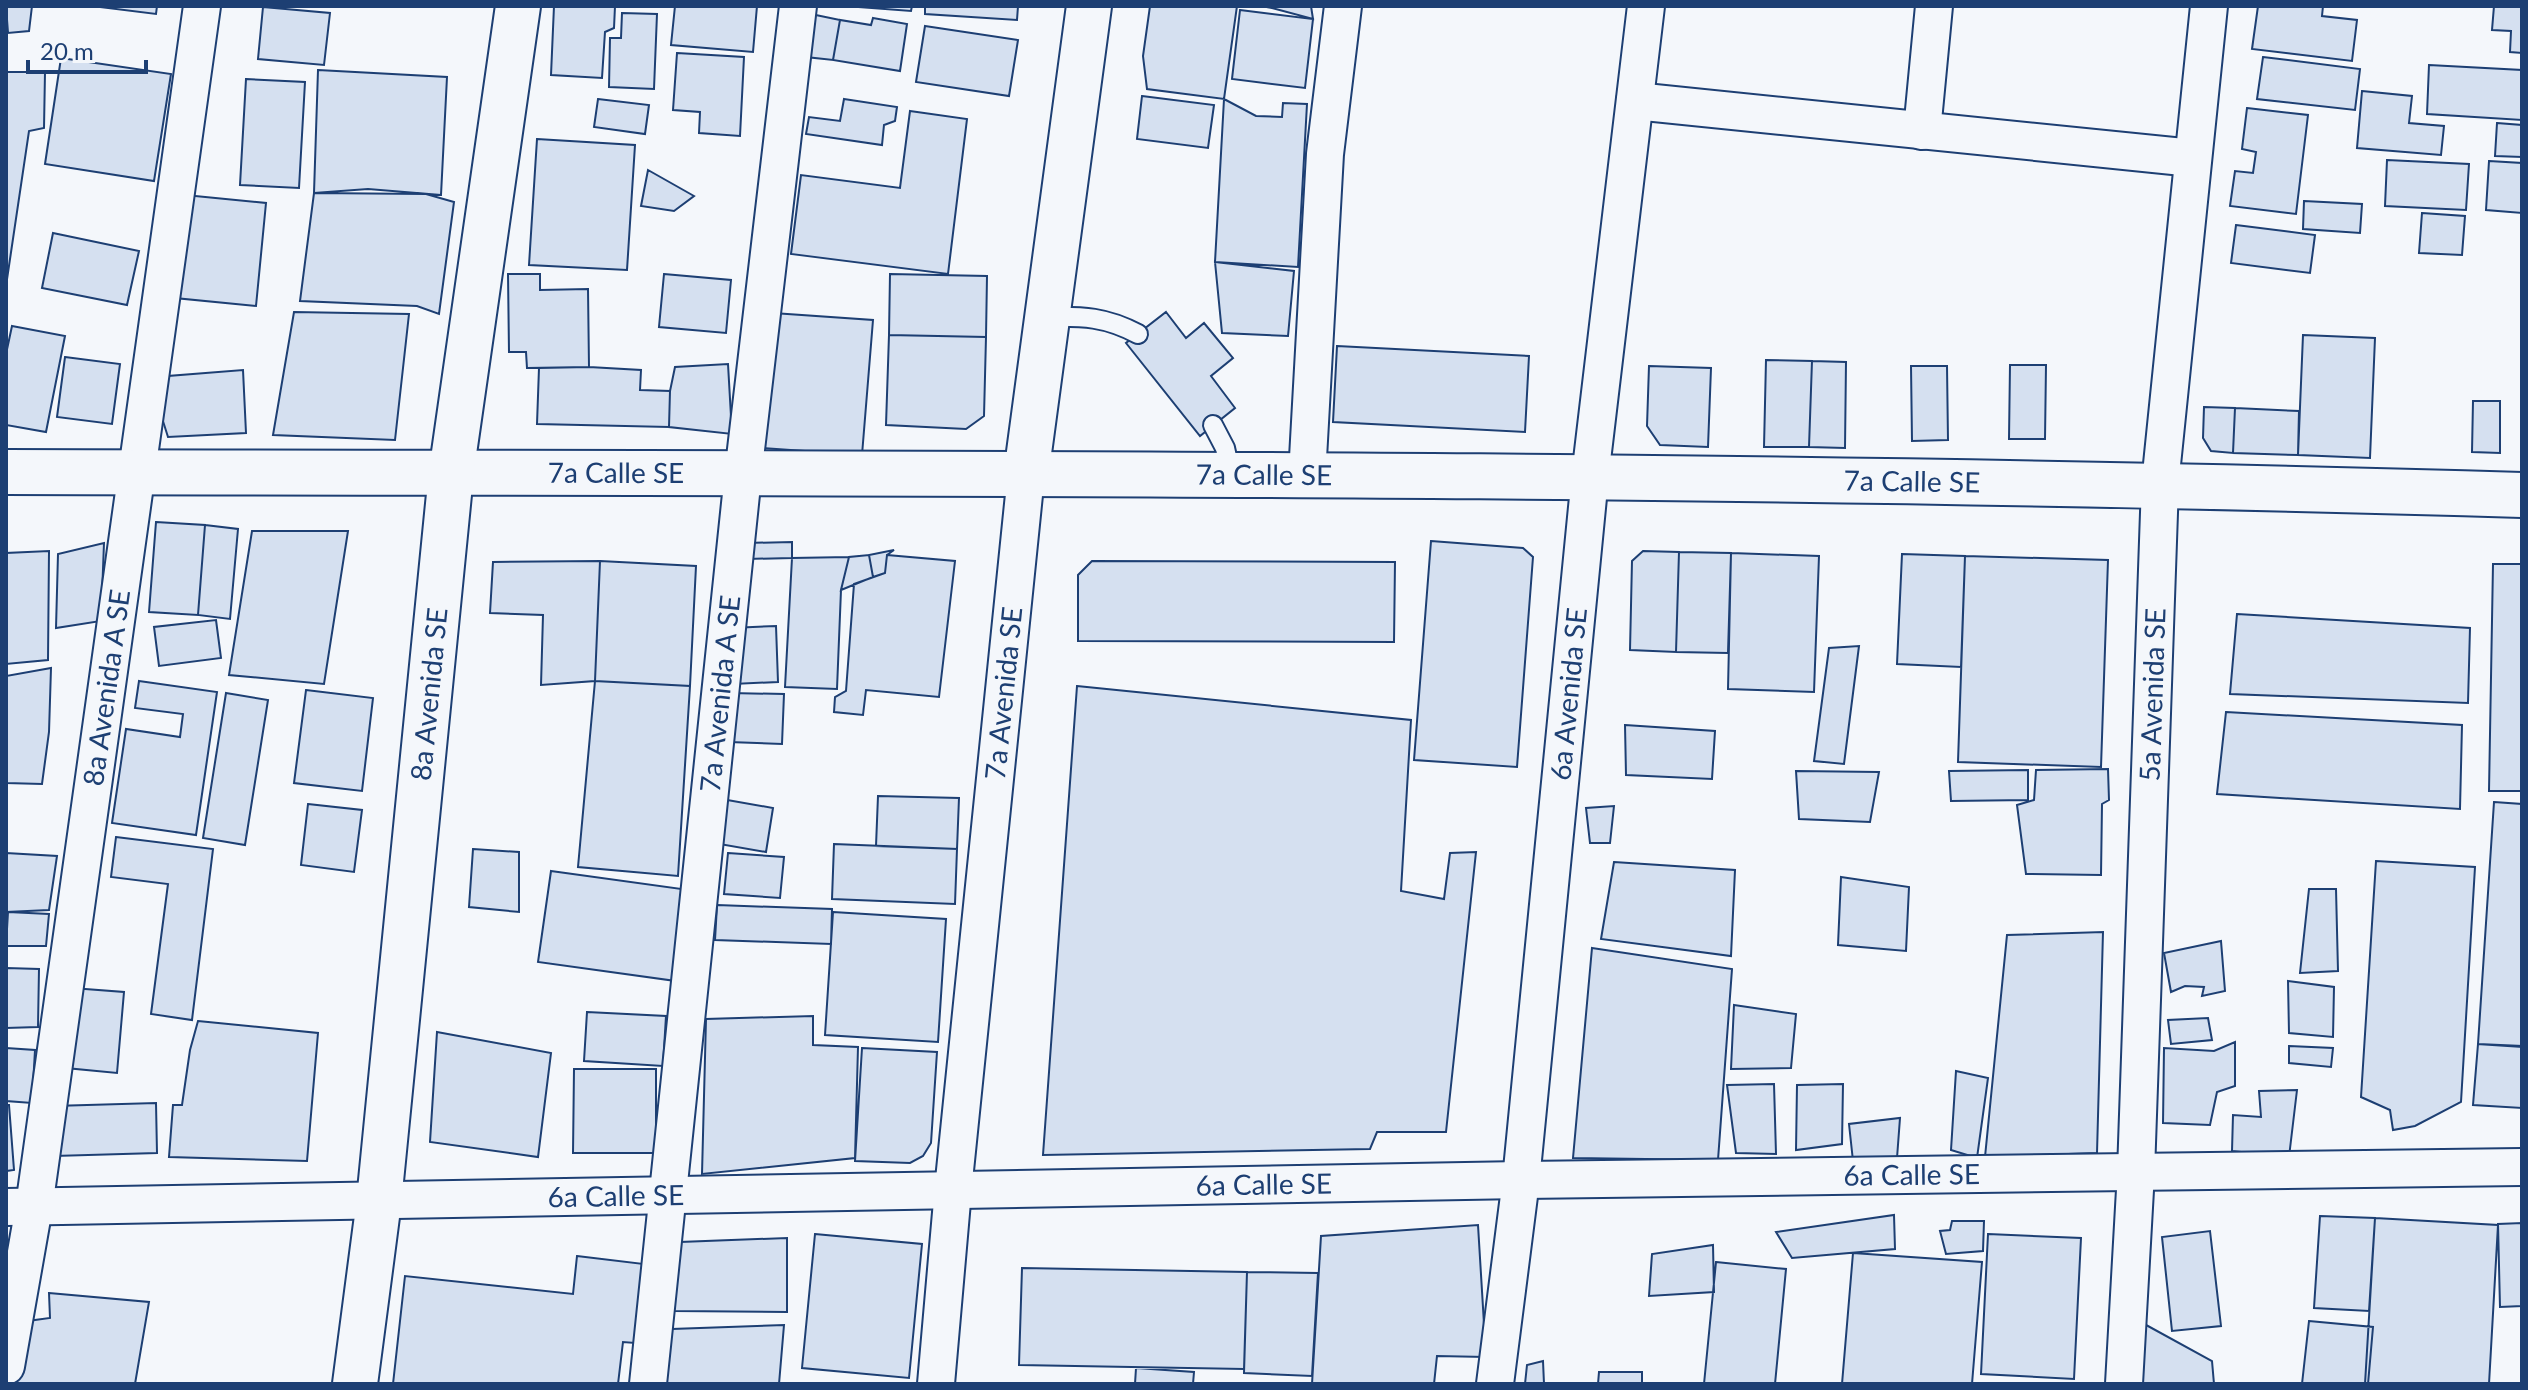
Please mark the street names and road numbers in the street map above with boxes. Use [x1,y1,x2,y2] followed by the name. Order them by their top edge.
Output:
[548,455,684,489] street label: 7a Calle SE
[1196,457,1332,491] street label: 7a Calle SE
[1843,462,1981,499] street label: 7a Calle SE
[75,587,136,788] street label: 8a Avenida A SE
[692,593,746,794] street label: 7a Avenida A SE
[977,605,1028,781] street label: 7a Avenida SE
[403,606,454,782] street label: 8a Avenida SE
[1542,606,1593,782] street label: 6a Avenida SE
[2132,607,2172,782] street label: 5a Avenida SE
[1843,1156,1980,1192] street label: 6a Calle SE
[1195,1165,1332,1202] street label: 6a Calle SE
[547,1177,684,1213] street label: 6a Calle SE

